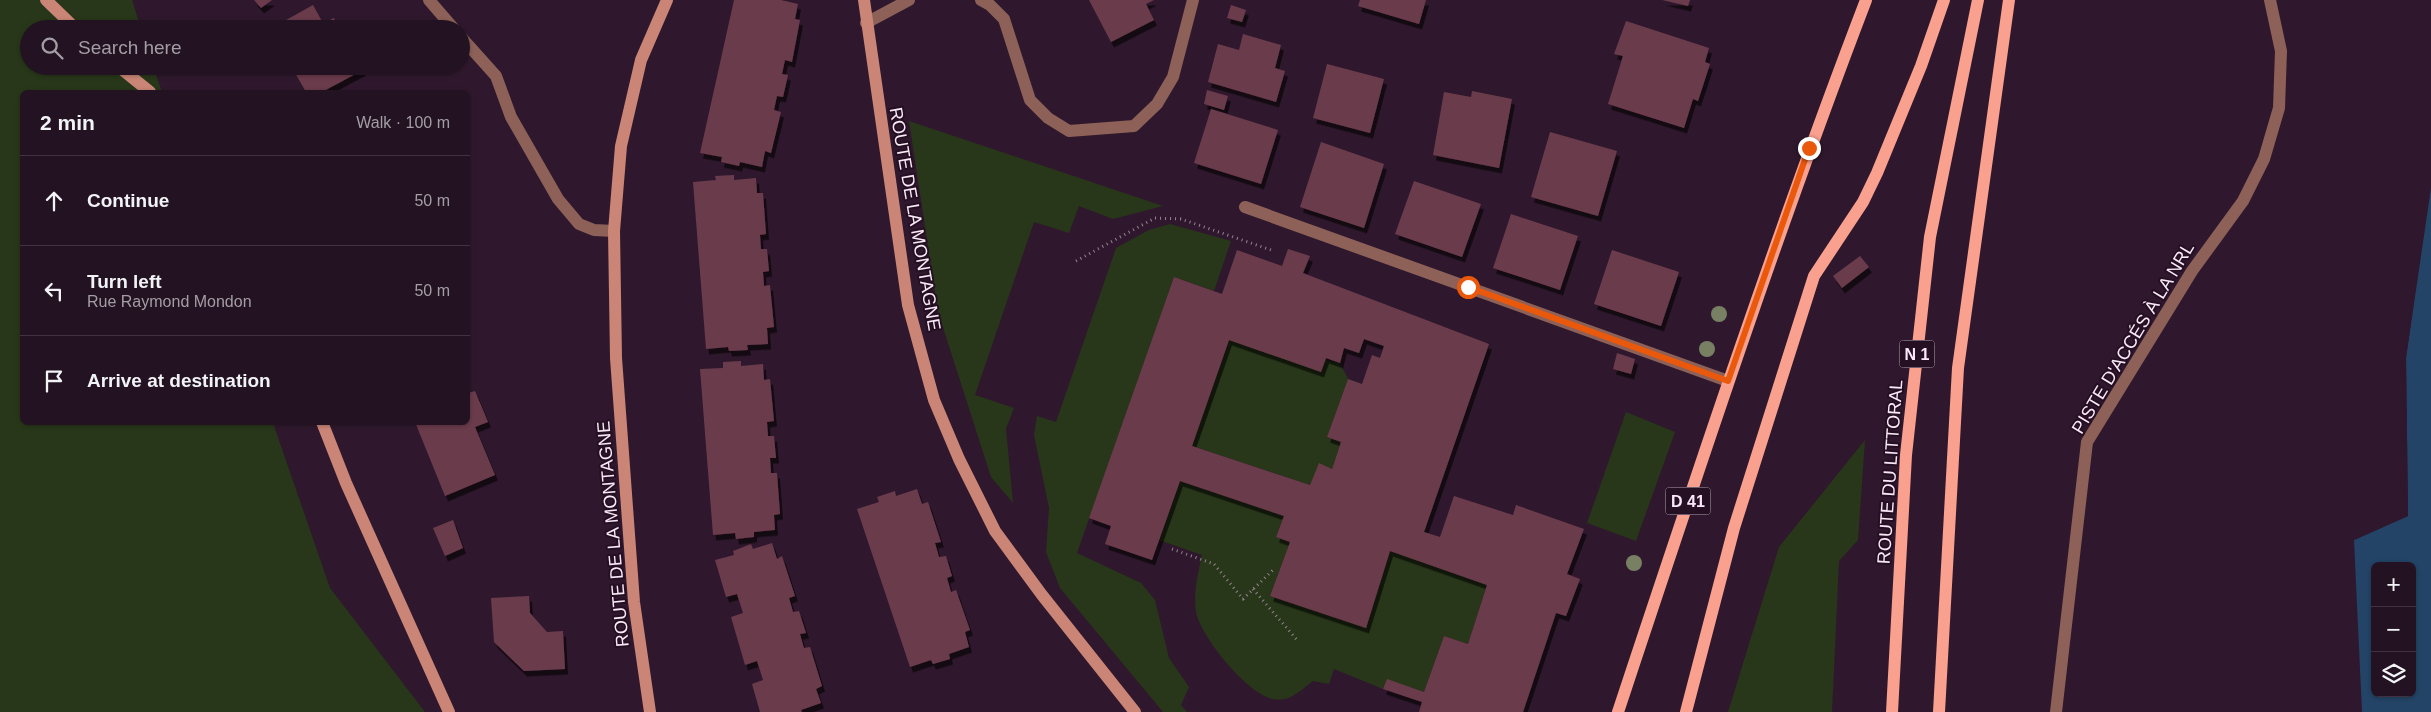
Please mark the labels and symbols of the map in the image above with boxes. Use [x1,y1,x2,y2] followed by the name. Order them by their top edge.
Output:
[885,106,945,332] street label: ROUTE DE LA MONTAGNE
[1798,137,1821,160] route end
[2068,239,2198,437] street label: PISTE D'ACCÉS À LA NRL
[1457,276,1480,299] route start
[1900,340,1934,368] road number: N 1
[1874,379,1906,565] street label: ROUTE DU LITTORAL
[593,420,633,648] street label: ROUTE DE LA MONTAGNE
[1666,488,1710,514] road number: D 41

